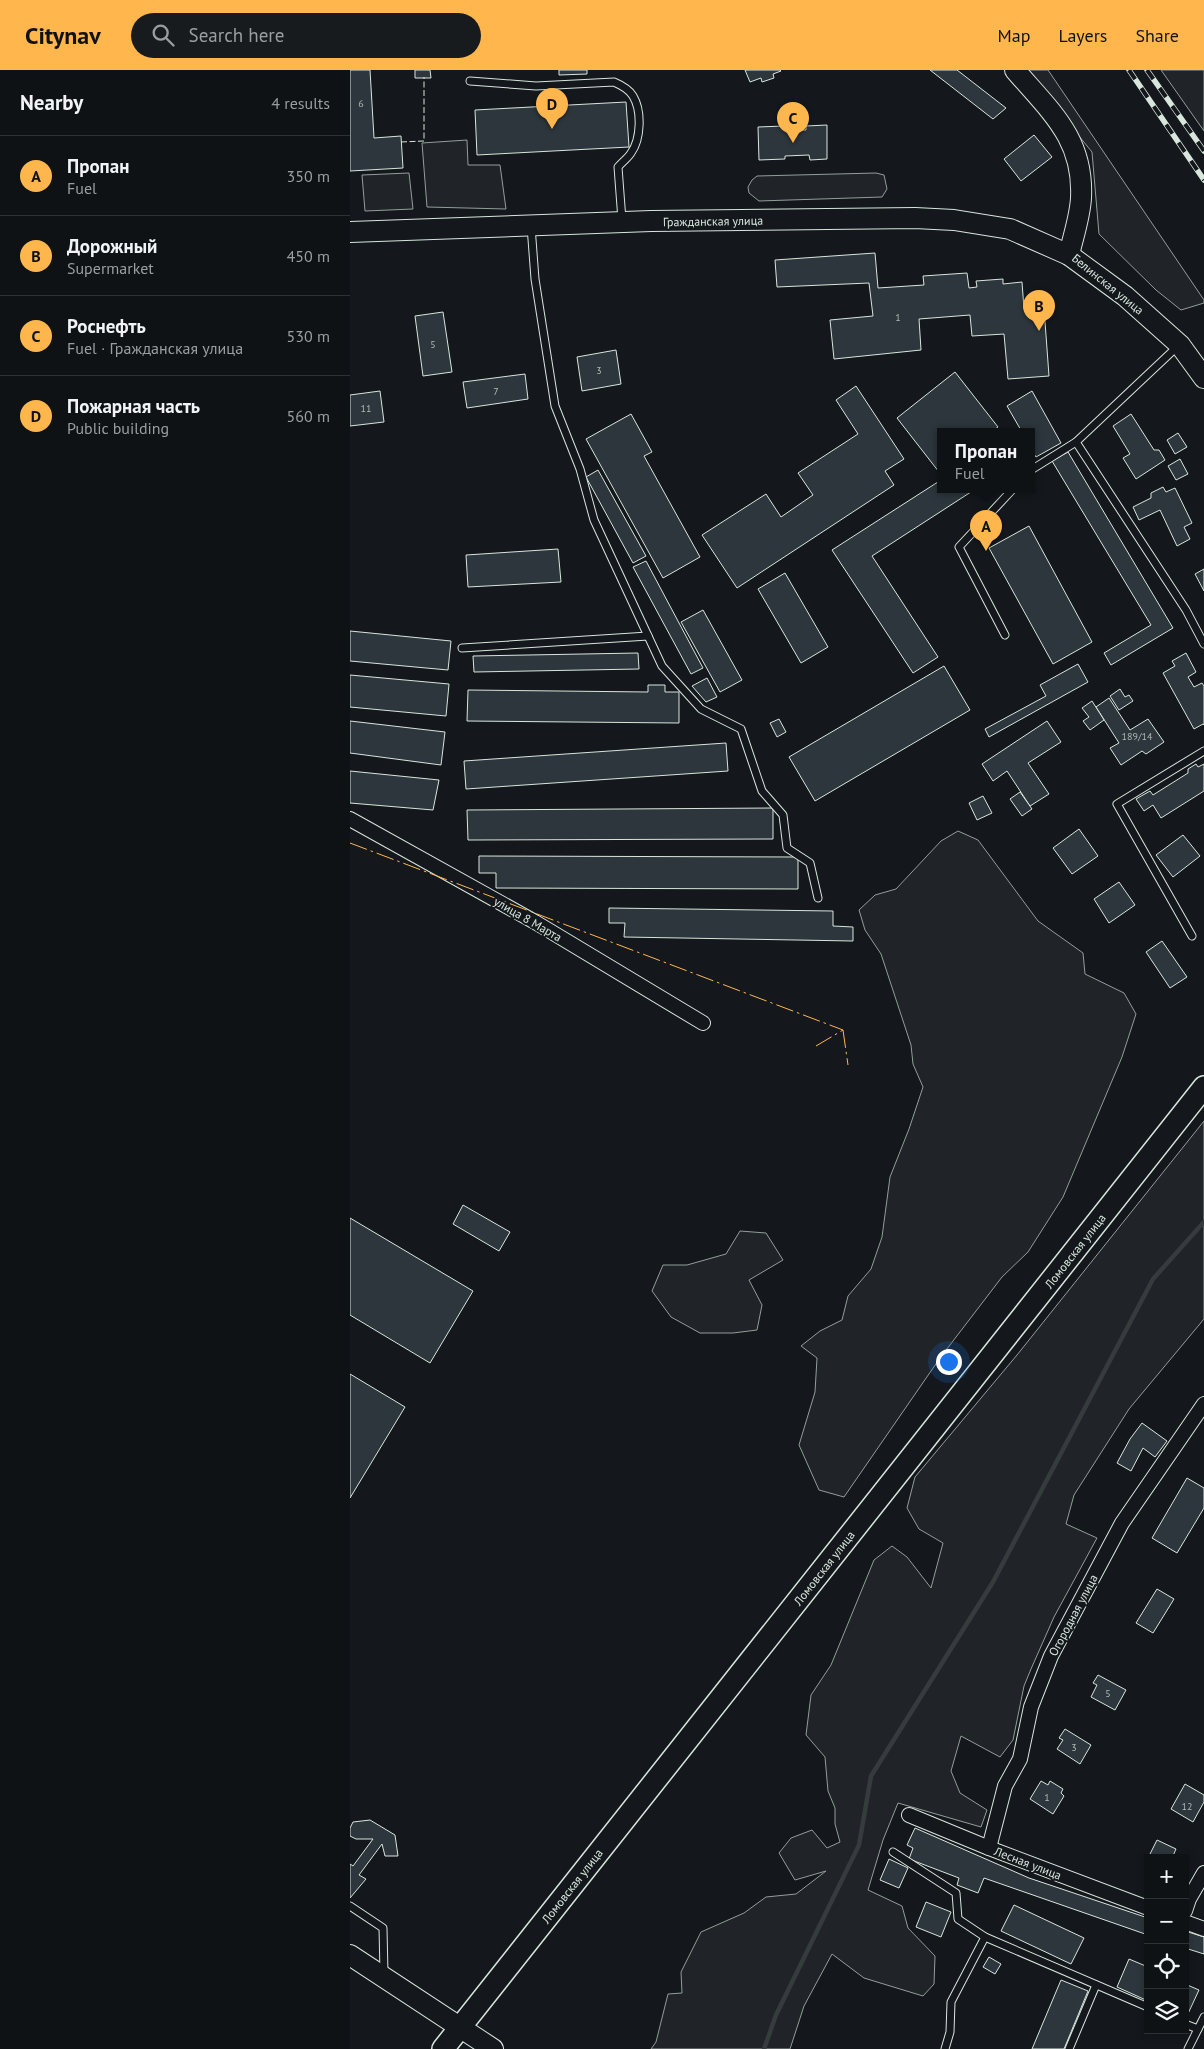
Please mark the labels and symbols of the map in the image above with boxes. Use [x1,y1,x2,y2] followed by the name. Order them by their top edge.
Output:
[536,88,568,129] pin: D
[358,97,364,110] house number: 6
[777,102,809,143] pin: C
[663,213,763,229] street label: Гражданская улица
[1069,250,1147,318] street label: Белинская улица
[1023,290,1055,331] pin: B
[895,311,901,324] house number: 1
[430,338,436,351] house number: 5
[596,364,602,377] house number: 3
[493,385,499,398] house number: 7
[361,402,371,415] house number: 11
[970,510,1002,551] pin: A
[1122,730,1153,743] house number: 189/14
[491,894,565,945] street label: улица 8 Марта
[1041,1211,1109,1292] street label: Ломовская улица
[936,1349,962,1375] your location
[790,1528,858,1609] street label: Ломовская улица
[1045,1572,1101,1658] street label: Огородная улица
[1105,1687,1111,1700] house number: 5
[1071,1741,1077,1754] house number: 3
[1044,1791,1050,1804] house number: 1
[1182,1800,1192,1813] house number: 12
[991,1843,1064,1883] street label: Лесная улица
[538,1846,606,1927] street label: Ломовская улица

